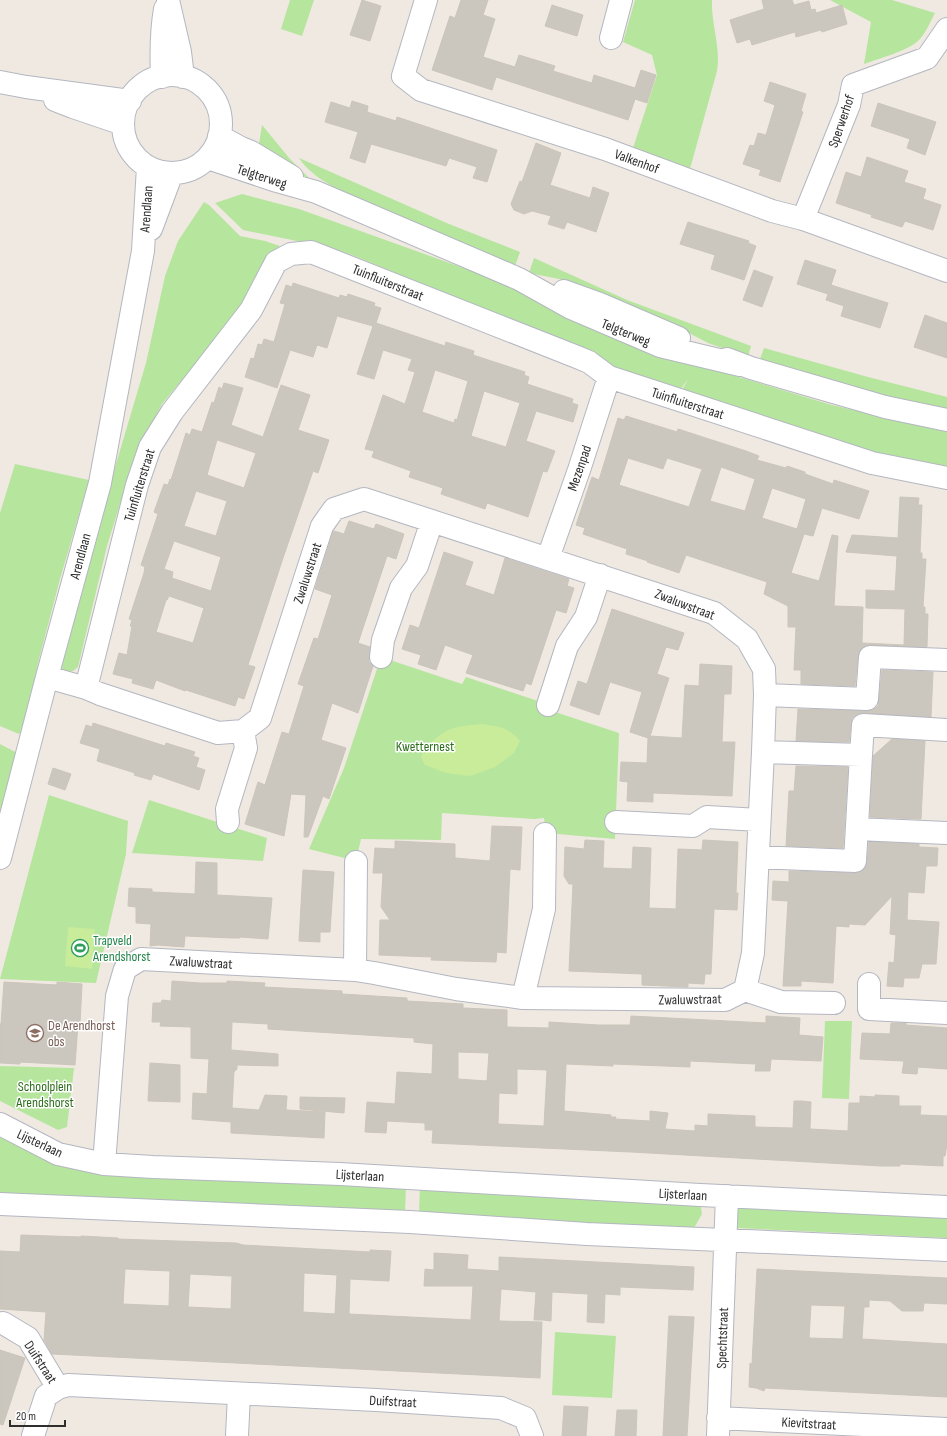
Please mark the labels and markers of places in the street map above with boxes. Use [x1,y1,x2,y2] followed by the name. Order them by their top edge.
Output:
[92,932,150,965] place label: Trapveld Arendshorst
[70,938,90,958] sports icon: Trapveld Arendshorst
[48,1017,115,1050] place label: De Arendhorst obs
[25,1023,45,1043] school or university icon: De Arendhorst obs

